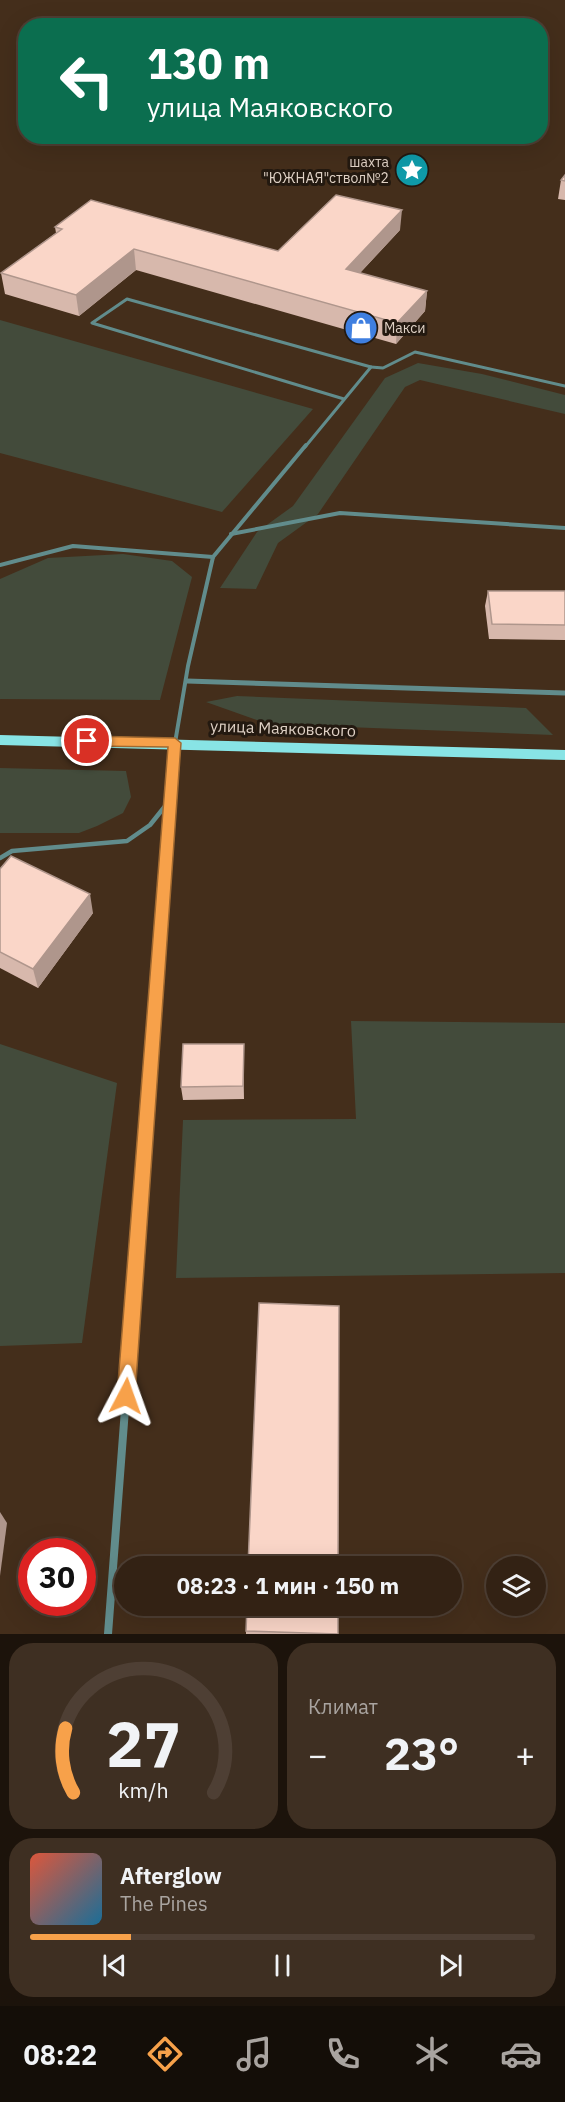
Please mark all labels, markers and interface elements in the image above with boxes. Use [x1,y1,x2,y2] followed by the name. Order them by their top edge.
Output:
[147,36,270,91] text: 130 m
[48,42,126,120] icon: left
[147,89,393,124] text: улица Маяковского
[394,152,430,188] place icon: шахта "ЮЖНАЯ"ствол№2
[263,153,390,187] place label: шахта "ЮЖНАЯ"ствол№2
[343,310,379,346] shop icon: Макси
[384,319,426,337] place label: Макси
[61,715,112,766] pin
[210,715,356,741] street label: улица Маяковского
[70,724,103,757] icon: arrive
[94,1364,158,1428] position arrow
[18,1538,96,1616] speed limit sign: 30
[486,1556,546,1616] map controls
[486,1556,546,1616] button: layers
[177,1571,399,1600] text: 08:23 · 1 мин · 150 m
[308,1693,378,1720] text: Климат
[106,1703,181,1784] text: 27
[384,1724,459,1782] text: 23°
[308,1733,328,1776] text: −
[515,1733,535,1776] text: +
[118,1776,169,1804] text: km/h
[120,1861,222,1890] text: Afterglow
[120,1890,208,1917] text: The Pines
[98,1949,131,1982] icon: previous
[266,1949,299,1982] icon: pause
[434,1949,467,1982] icon: next
[144,2033,186,2075] icon: directions
[233,2033,275,2075] icon: music
[322,2033,364,2075] icon: phone
[411,2033,453,2075] icon: climate
[500,2033,542,2075] icon: car
[23,2037,97,2072] text: 08:22

